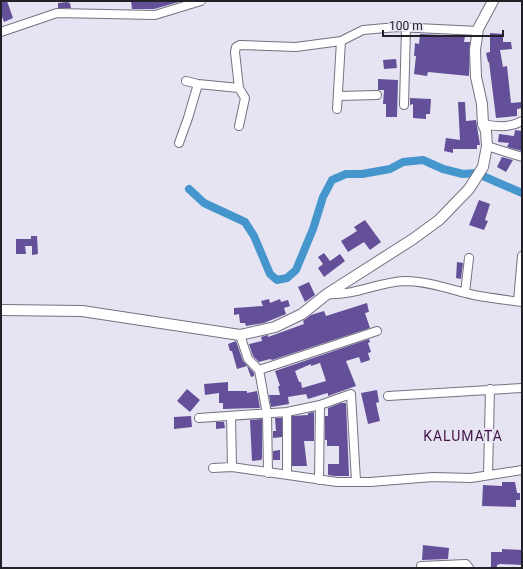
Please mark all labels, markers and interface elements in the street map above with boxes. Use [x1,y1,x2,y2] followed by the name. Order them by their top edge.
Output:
[383,12,503,38] scale bar
[389,19,423,33] text: 100 m
[423,428,503,444] district label: KALUMATA

